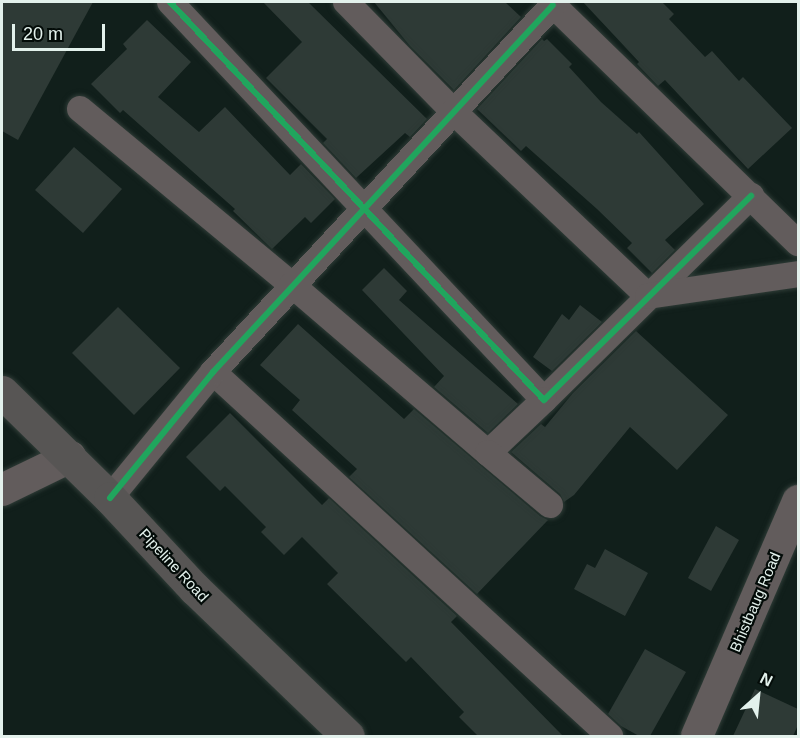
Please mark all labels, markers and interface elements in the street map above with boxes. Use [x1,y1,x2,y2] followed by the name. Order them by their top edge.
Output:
[15,12,108,50] scale bar
[23,24,63,44] text: 20 m
[136,525,212,605] street label: Pipeline Road
[726,549,784,655] street label: Bhistbaug Road
[728,666,788,726] north arrow
[757,669,775,690] text: N

